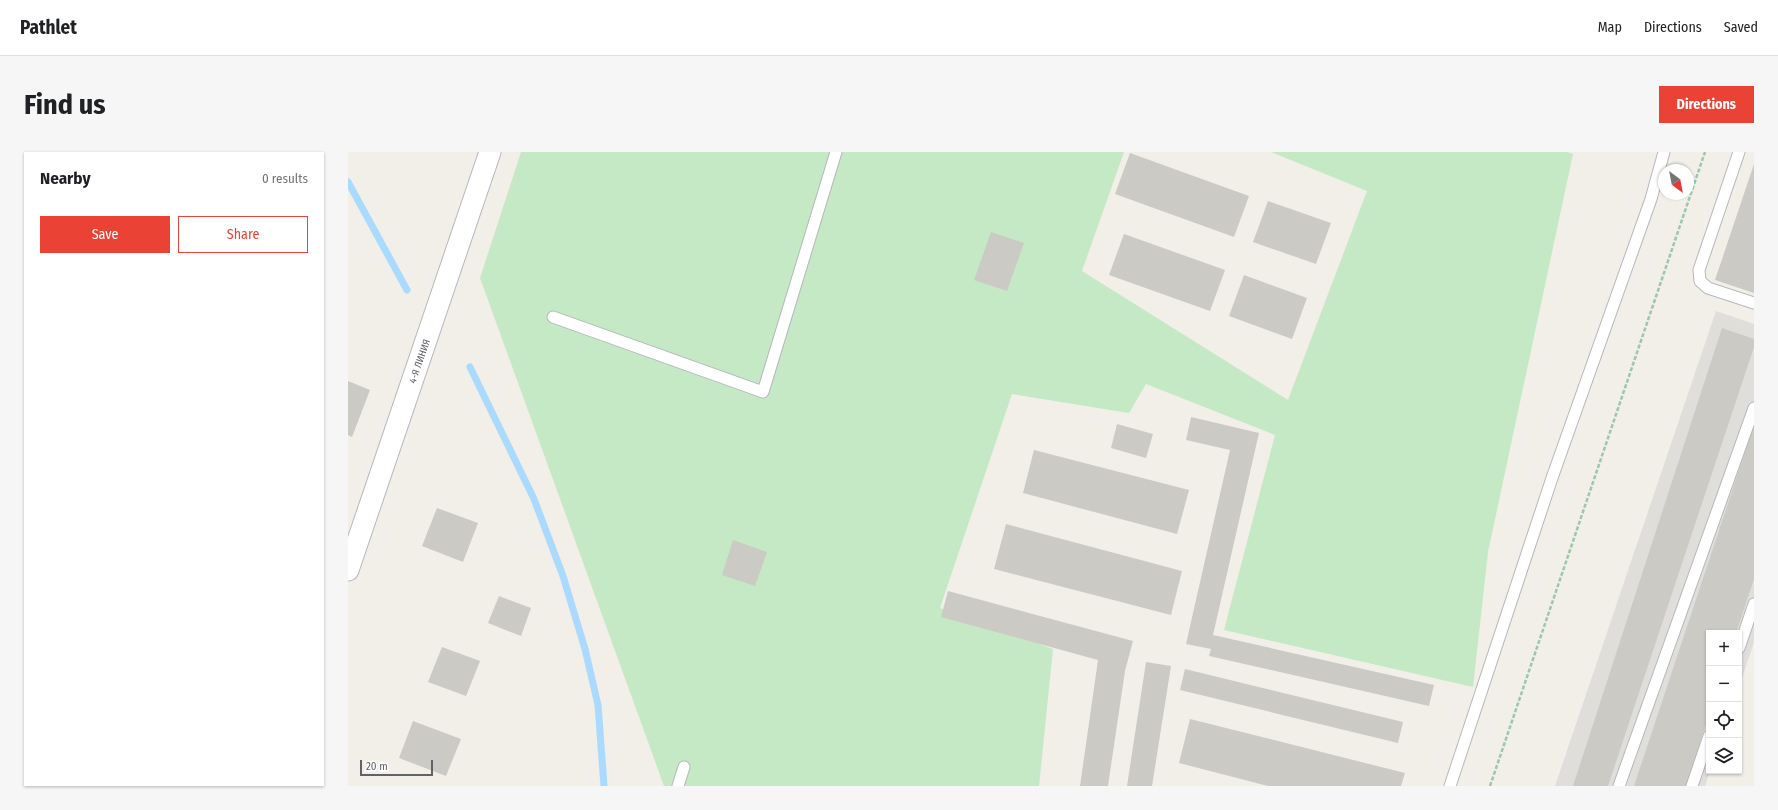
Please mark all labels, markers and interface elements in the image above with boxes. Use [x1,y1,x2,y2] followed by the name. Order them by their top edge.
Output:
[20,16,77,39] text: Pathlet
[1598,19,1622,36] text: Map
[1644,19,1702,36] text: Directions
[1724,19,1758,36] text: Saved
[1659,86,1754,123] button: Directions
[24,88,106,121] text: Find us
[1658,164,1694,200] north arrow
[40,168,91,189] text: Nearby
[262,171,308,186] text: 0 results
[40,216,170,253] button: Save
[178,216,308,253] button: Share
[407,338,433,385] street label: 4-Я ЛИНИЯ
[1706,630,1742,774] map controls
[1706,630,1742,666] button: +
[1706,666,1742,702] button: −
[1706,702,1742,738] button: locate
[1706,738,1742,774] button: layers
[360,758,433,777] scale bar
[366,760,388,773] text: 20 m

